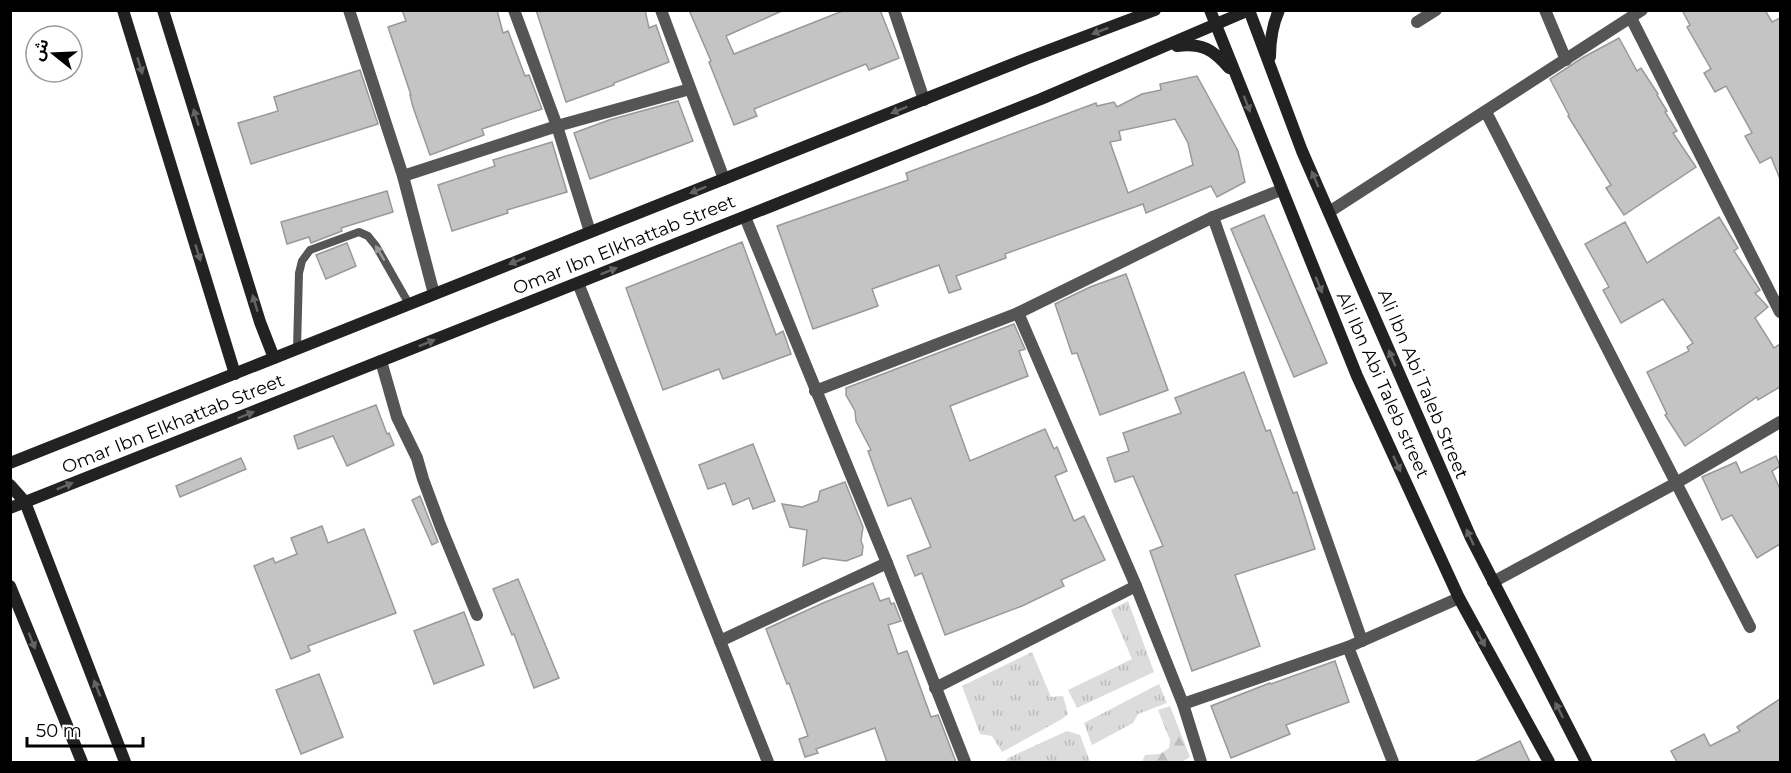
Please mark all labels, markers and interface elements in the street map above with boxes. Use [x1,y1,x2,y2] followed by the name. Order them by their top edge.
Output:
[24,24,84,84] north arrow
[1091,27,1109,36] one-way arrow
[28,36,53,63] text: ش
[136,57,146,75] one-way arrow
[1243,95,1252,113] one-way arrow
[890,106,908,115] one-way arrow
[191,108,201,126] one-way arrow
[1310,170,1320,188] one-way arrow
[689,185,707,195] one-way arrow
[510,190,738,300] street label: Omar Ibn Elkhattab Street
[194,244,203,262] one-way arrow
[375,244,385,261] one-way arrow
[508,257,526,266] one-way arrow
[600,266,618,276] one-way arrow
[1315,276,1325,294] one-way arrow
[1373,286,1473,482] street label: Ali Ibn Abi Taleb Street
[1332,288,1434,482] street label: Ali Ibn Abi Taleb street
[249,294,259,312] one-way arrow
[419,338,437,348] one-way arrow
[1387,349,1396,367] one-way arrow
[59,369,287,479] street label: Omar Ibn Elkhattab Street
[237,409,255,419] one-way arrow
[1392,455,1402,473] one-way arrow
[56,481,74,491] one-way arrow
[1466,528,1475,545] one-way arrow
[1476,631,1486,648] one-way arrow
[27,632,37,650] one-way arrow
[91,679,101,697] one-way arrow
[1554,702,1564,719] one-way arrow
[27,710,142,748] scale bar
[36,720,82,742] text: 50 m

